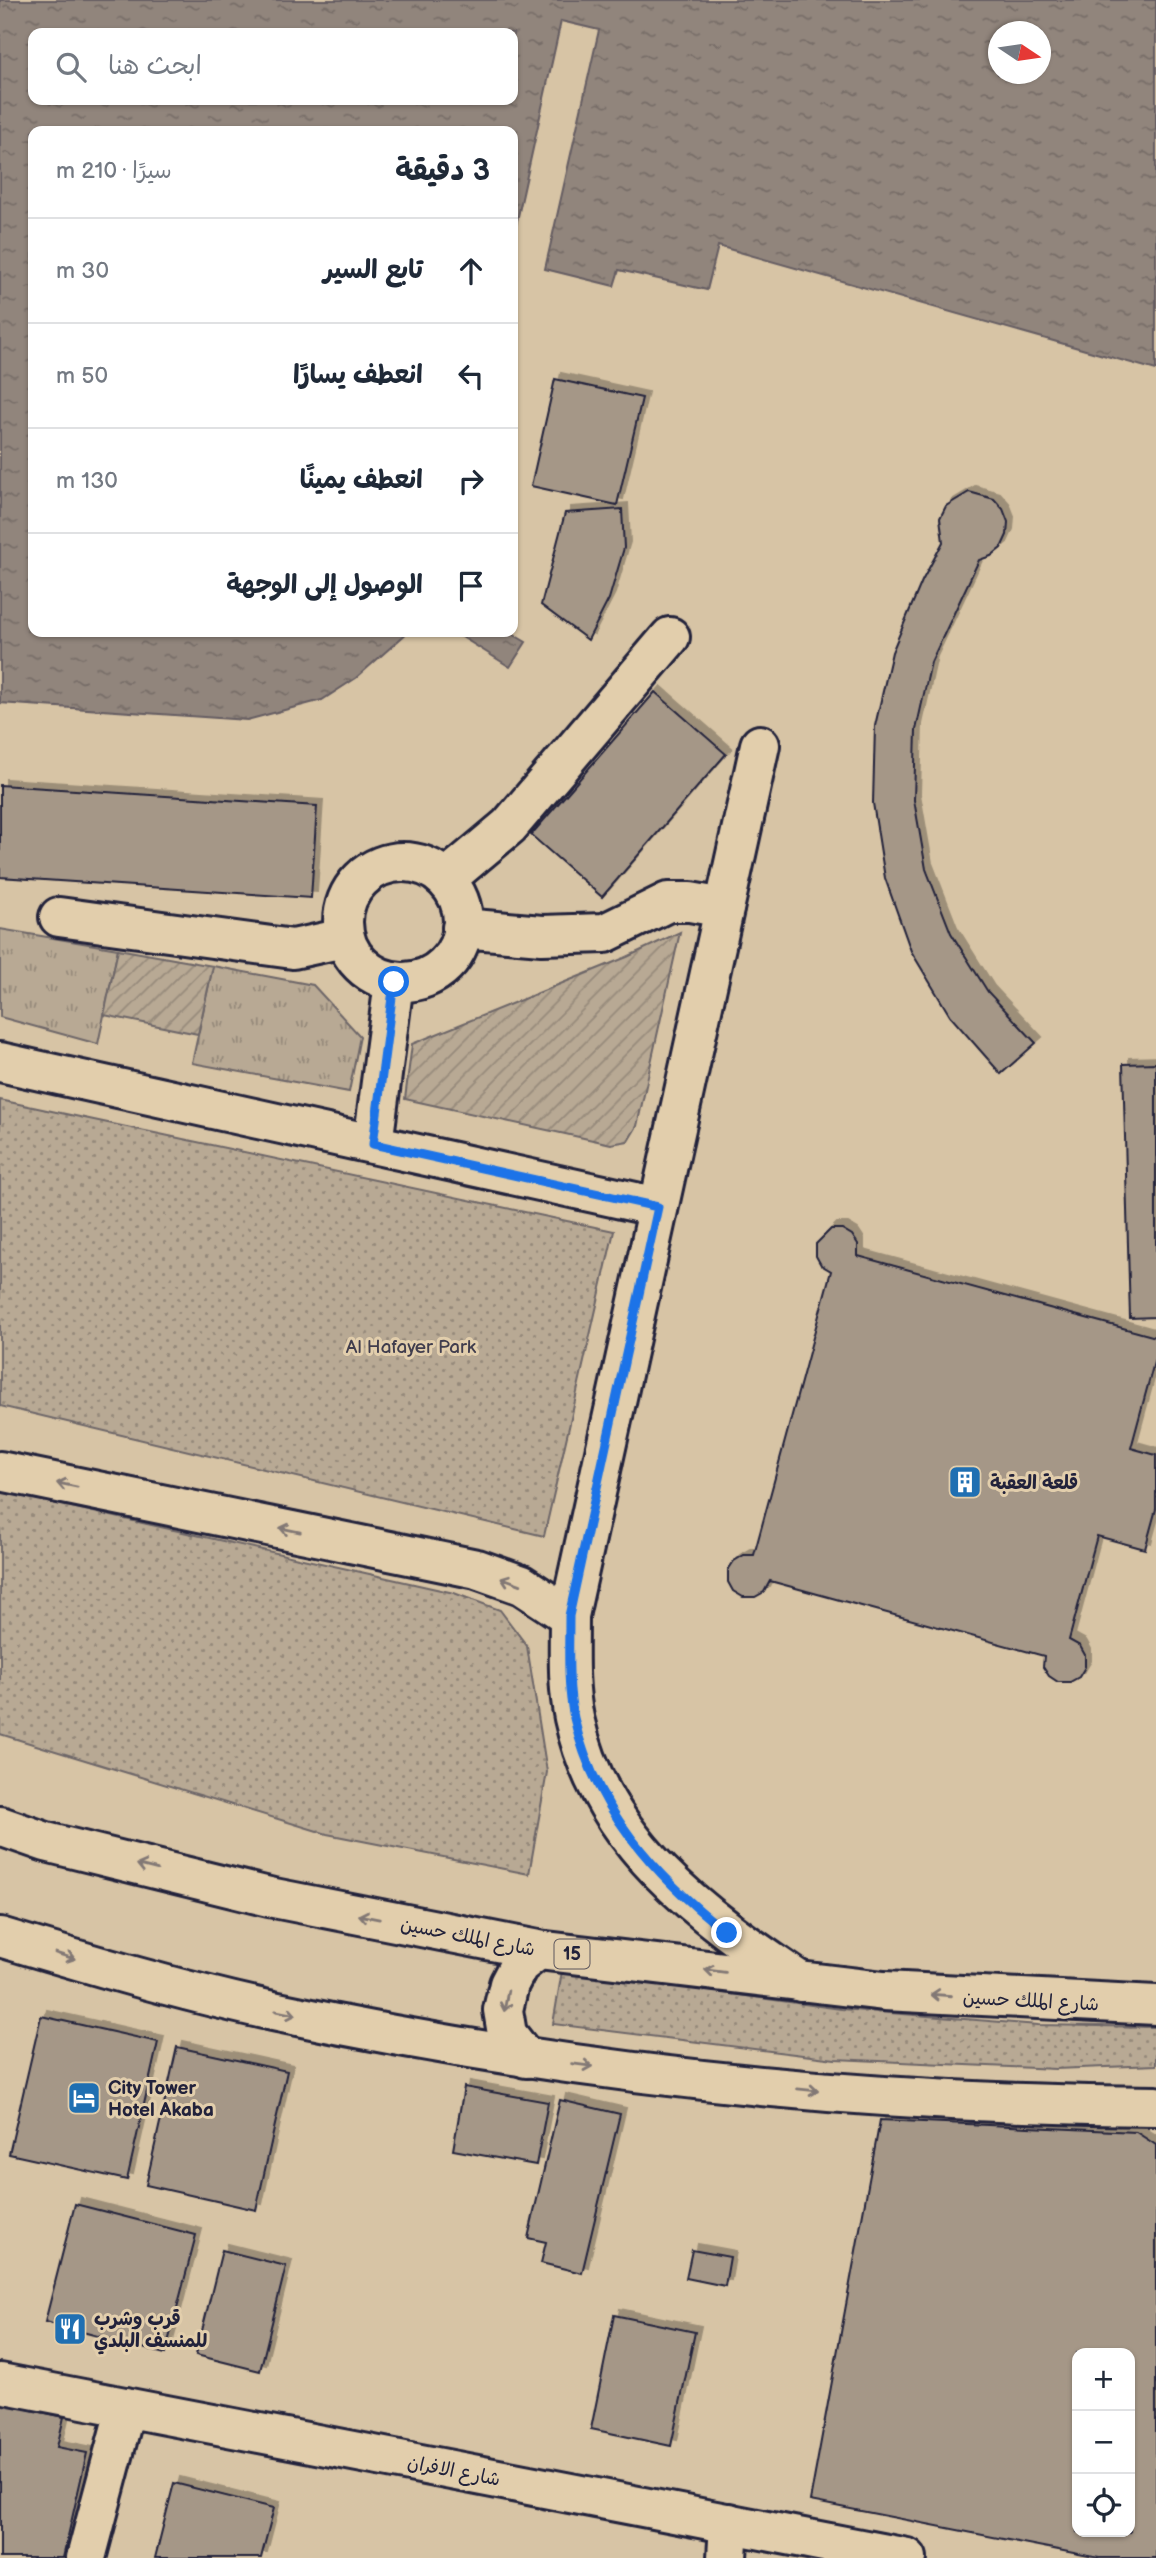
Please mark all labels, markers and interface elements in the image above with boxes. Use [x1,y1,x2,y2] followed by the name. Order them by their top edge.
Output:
[988,21,1051,84] north arrow
[28,28,518,105] search box
[52,48,90,86] icon: search
[108,51,202,82] text: ابحث هنا
[395,153,490,189] text: 3 دقيقة
[56,157,172,185] text: سيرًا · 210 m
[452,252,490,290] icon: ahead
[323,255,423,286] text: تابع السير
[56,257,109,285] text: 30 m
[452,357,490,395] icon: left
[293,360,423,391] text: انعطف يسارًا
[56,362,108,390] text: 50 m
[452,462,490,500] icon: right
[300,465,423,496] text: انعطف يمينًا
[56,467,118,495] text: 130 m
[452,567,490,605] icon: arrive
[226,570,423,601] text: الوصول إلى الوجهة
[378,966,409,997] route start
[346,1336,477,1359] park label: Al Hafayer Park
[946,1463,984,1501] building icon: قلعة العقبة
[990,1472,1078,1495] place label: قلعة العقبة
[56,1477,79,1491] one-way arrow
[279,1523,302,1537] one-way arrow
[501,1574,523,1586] one-way arrow
[136,1860,159,1873] one-way arrow
[358,1909,381,1923] one-way arrow
[398,1913,537,1963] street label: شارع الملك حسين
[711,1917,742,1948] route end
[554,1940,590,1968] road number: 15
[54,1951,76,1964] one-way arrow
[704,1965,727,1978] one-way arrow
[962,1986,1100,2018] street label: شارع الملك حسين
[930,1988,953,2001] one-way arrow
[498,1990,511,2012] one-way arrow
[274,2007,297,2021] one-way arrow
[570,2059,593,2072] one-way arrow
[108,2077,214,2122] place label: City Tower Hotel Akaba
[65,2079,103,2117] hotel icon: City Tower Hotel Akaba
[796,2084,819,2097] one-way arrow
[94,2308,207,2355] place label: قرب وشرب للمنسف البلدي
[51,2310,89,2348] restaurant icon: قرب وشرب للمنسف البلدي
[1072,2348,1135,2537] map controls
[1072,2348,1135,2411] button: +
[1072,2411,1135,2474] button: −
[405,2451,502,2493] street label: شارع الافران
[1072,2474,1135,2537] button: locate

